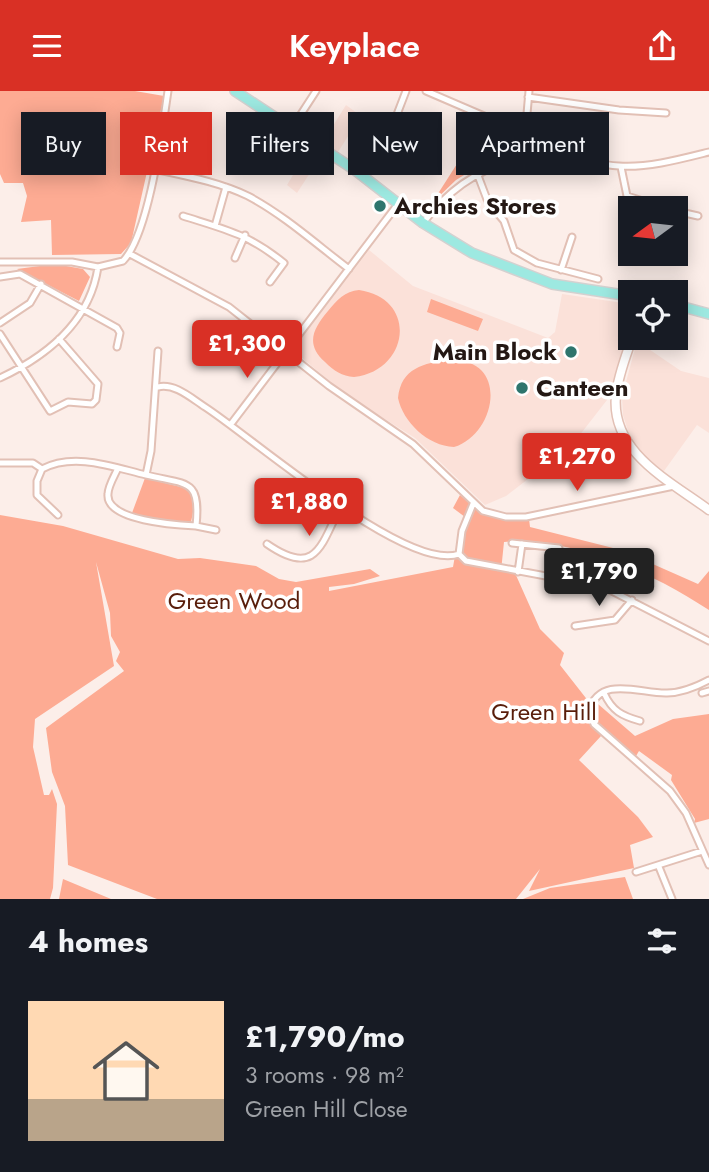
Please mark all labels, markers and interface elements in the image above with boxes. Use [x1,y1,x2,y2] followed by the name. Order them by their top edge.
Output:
[289,23,420,69] text: Keyplace
[28,27,66,65] icon: menu
[643,27,681,65] icon: share
[21,112,106,175] chip: Buy
[120,112,212,175] chip: Rent
[226,112,334,175] chip: Filters
[348,112,442,175] chip: New
[456,112,609,175] chip: Apartment
[393,188,556,223] place label: Archies Stores
[618,196,688,266] north arrow
[618,196,688,350] map controls
[372,198,388,214] marker: Archies Stores
[618,280,688,350] button: locate
[190,321,304,380] pin: £1,300
[208,326,286,360] text: £1,300
[433,334,557,369] place label: Main Block
[563,344,579,360] marker: Main Block
[536,370,629,405] place label: Canteen
[514,380,530,396] marker: Canteen
[520,433,634,493] pin: £1,270
[538,439,616,473] text: £1,270
[252,479,366,538] pin: £1,880
[270,484,348,518] text: £1,880
[542,549,656,608] pin: £1,790
[560,554,638,588] text: £1,790
[168,583,300,618] park label: Green Wood
[491,694,597,729] park label: Green Hill
[28,920,148,963] text: 4 homes
[643,922,681,960] icon: filters
[245,1015,405,1058] text: £1,790/mo
[84,1029,168,1113] icon: home
[245,1058,404,1092] text: 3 rooms · 98 m²
[245,1092,408,1126] text: Green Hill Close

